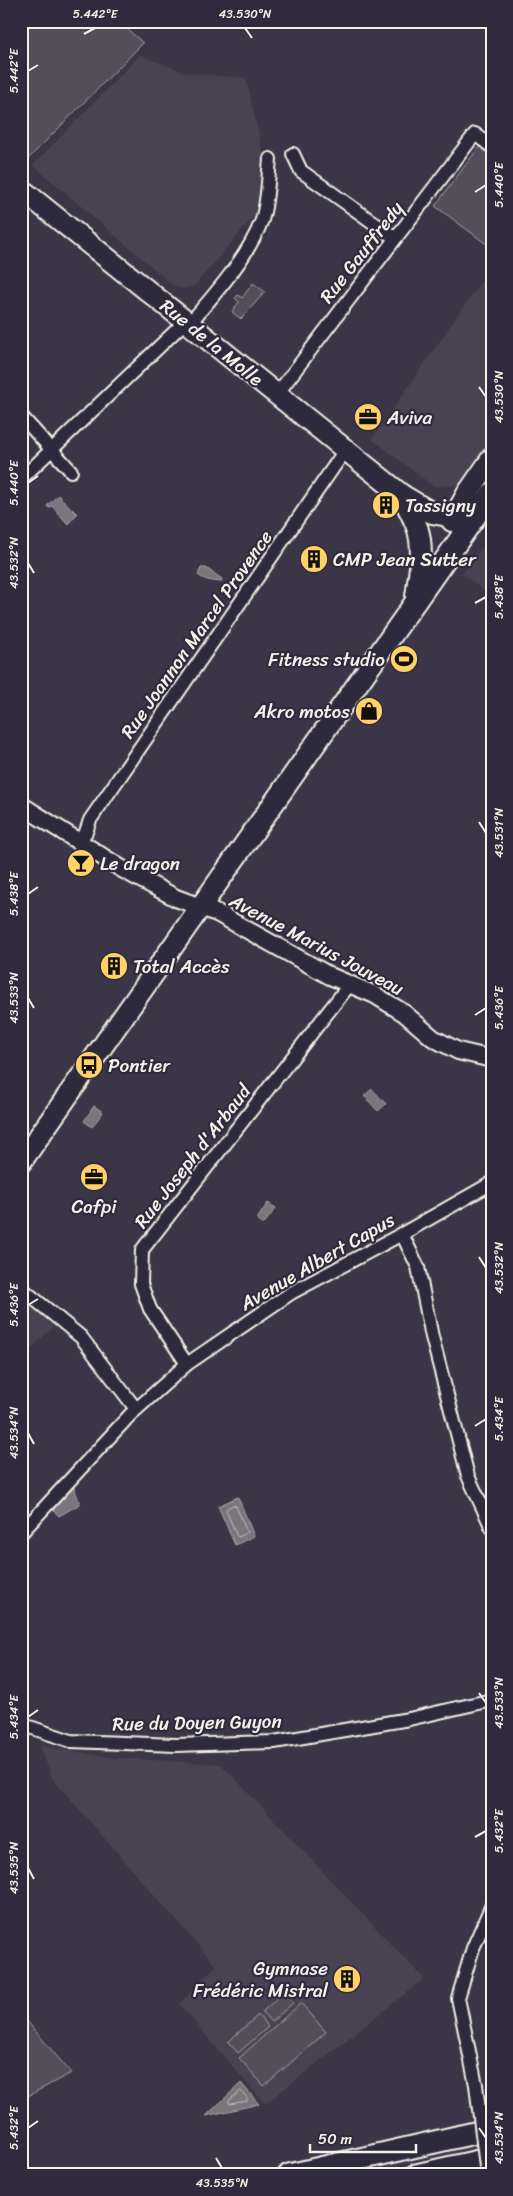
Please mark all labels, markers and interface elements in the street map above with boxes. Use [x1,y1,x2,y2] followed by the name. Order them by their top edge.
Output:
[73,3,119,25] text: 5.442°E
[219,3,272,25] text: 43.530°N
[3,47,25,93] text: 5.442°E
[488,161,510,208] text: 5.440°E
[311,194,412,311] street label: Rue Gauffredy
[153,290,271,395] street label: Rue de la Molle
[488,370,510,423] text: 43.530°N
[386,401,432,434] place label: Aviva
[353,402,383,432] office icon: Aviva
[3,459,25,506] text: 5.440°E
[405,489,476,522] place label: Tassigny
[371,490,401,520] building icon: Tassigny
[112,523,281,746] street label: Rue Joannon Marcel Provence
[3,536,25,589] text: 43.532°N
[333,543,477,576] place label: CMP Jean Sutter
[299,544,329,574] building icon: CMP Jean Sutter
[488,574,510,619] text: 5.438°E
[268,643,385,676] place label: Fitness studio
[389,644,419,674] sports icon: Fitness studio
[253,695,350,728] place label: Akro motos
[354,696,384,726] shop icon: Akro motos
[488,807,510,858] text: 43.531°N
[100,847,180,880] place label: Le dragon
[66,848,96,878] bar icon: Le dragon
[3,871,25,916] text: 5.438°E
[222,884,410,1005] street label: Avenue Marius Jouveau
[133,950,230,983] place label: Total Accès
[99,951,129,981] building icon: Total Accès
[3,971,25,1024] text: 43.533°N
[488,985,510,1030] text: 5.436°E
[108,1049,171,1082] place label: Pontier
[74,1050,104,1080] bus stop icon: Pontier
[125,1075,261,1236] street label: Rue Joseph d'Arbaud
[79,1162,109,1192] office icon: Cafpi
[71,1190,117,1223] place label: Cafpi
[233,1203,401,1320] street label: Avenue Albert Capus
[488,1241,510,1294] text: 43.532°N
[3,1282,25,1327] text: 5.436°E
[488,1395,510,1441] text: 5.434°E
[3,1406,25,1459] text: 43.534°N
[488,1676,510,1729] text: 43.533°N
[3,1693,25,1739] text: 5.434°E
[112,1705,282,1740] street label: Rue du Doyen Guyon
[488,1808,510,1853] text: 5.432°E
[3,1841,25,1894] text: 43.535°N
[193,1952,329,2007] place label: Gymnase Frédéric Mistral
[332,1964,362,1994] building icon: Gymnase Frédéric Mistral
[3,2105,25,2150] text: 5.432°E
[488,2111,510,2164] text: 43.534°N
[310,2121,417,2153] scale bar
[318,2126,353,2152] text: 50 m
[196,2172,249,2194] text: 43.535°N

